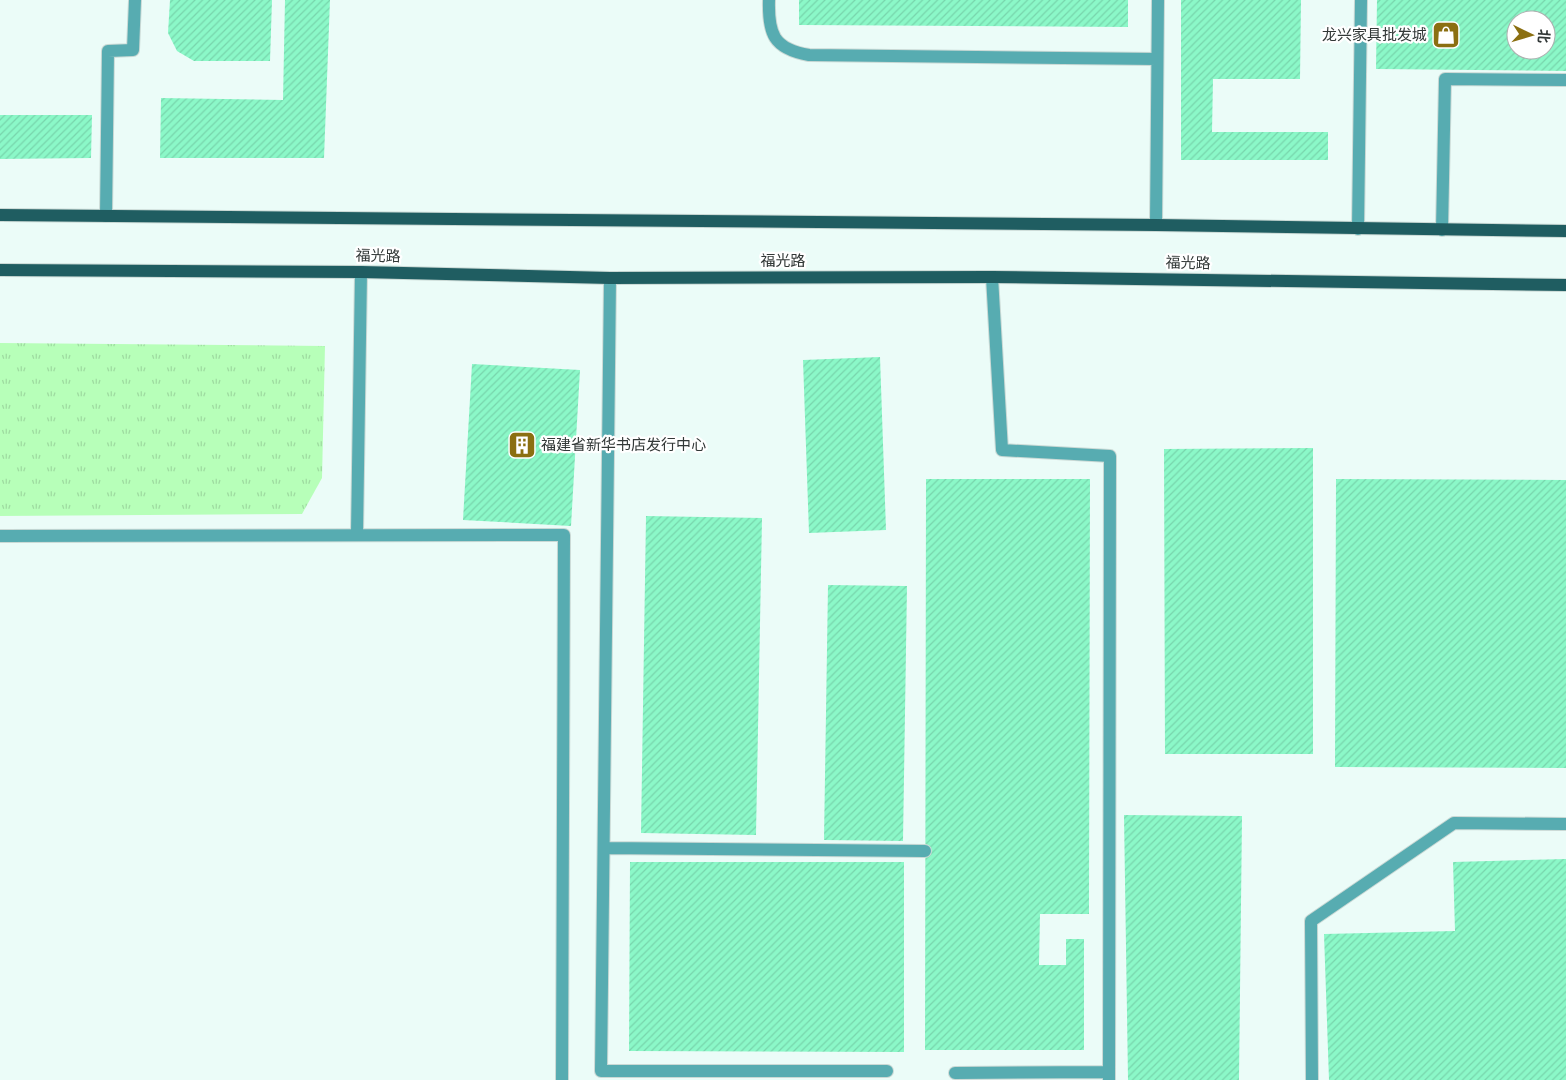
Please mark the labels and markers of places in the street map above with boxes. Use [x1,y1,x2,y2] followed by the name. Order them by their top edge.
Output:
[1431,20,1461,50] shop icon: 龙兴家具批发城
[1322,25,1427,43] place label: 龙兴家具批发城
[507,430,537,460] building icon: 福建省新华书店发行中心
[541,435,706,453] place label: 福建省新华书店发行中心

